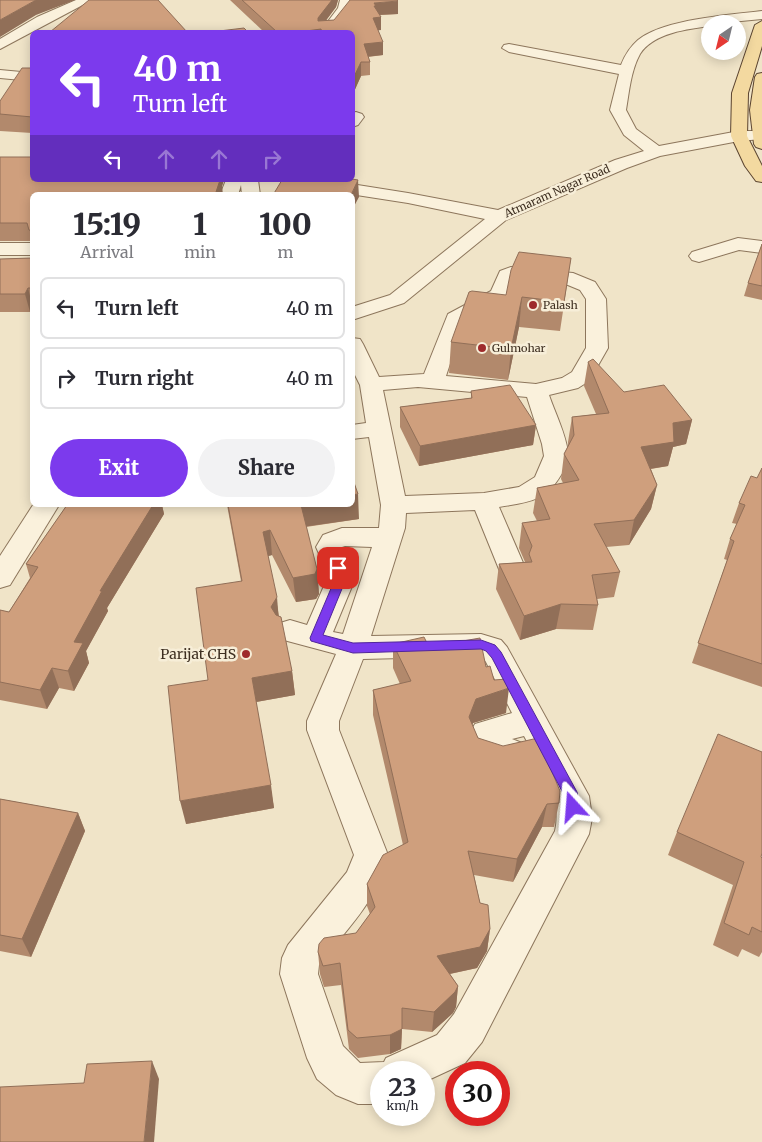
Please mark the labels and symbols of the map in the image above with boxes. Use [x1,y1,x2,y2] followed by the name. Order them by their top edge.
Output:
[701,15,746,60] north arrow
[501,161,612,221] street label: Atmaram Nagar Road
[543,298,578,312] place label: Palash
[527,299,539,311] marker: Palash
[492,341,546,355] place label: Gulmohar
[476,342,488,354] marker: Gulmohar
[317,547,359,589] pin
[160,645,236,663] place label: Parijat CHS
[240,648,252,660] marker: Parijat CHS
[546,780,598,832] position arrow
[445,1061,510,1126] speed limit sign: 30

